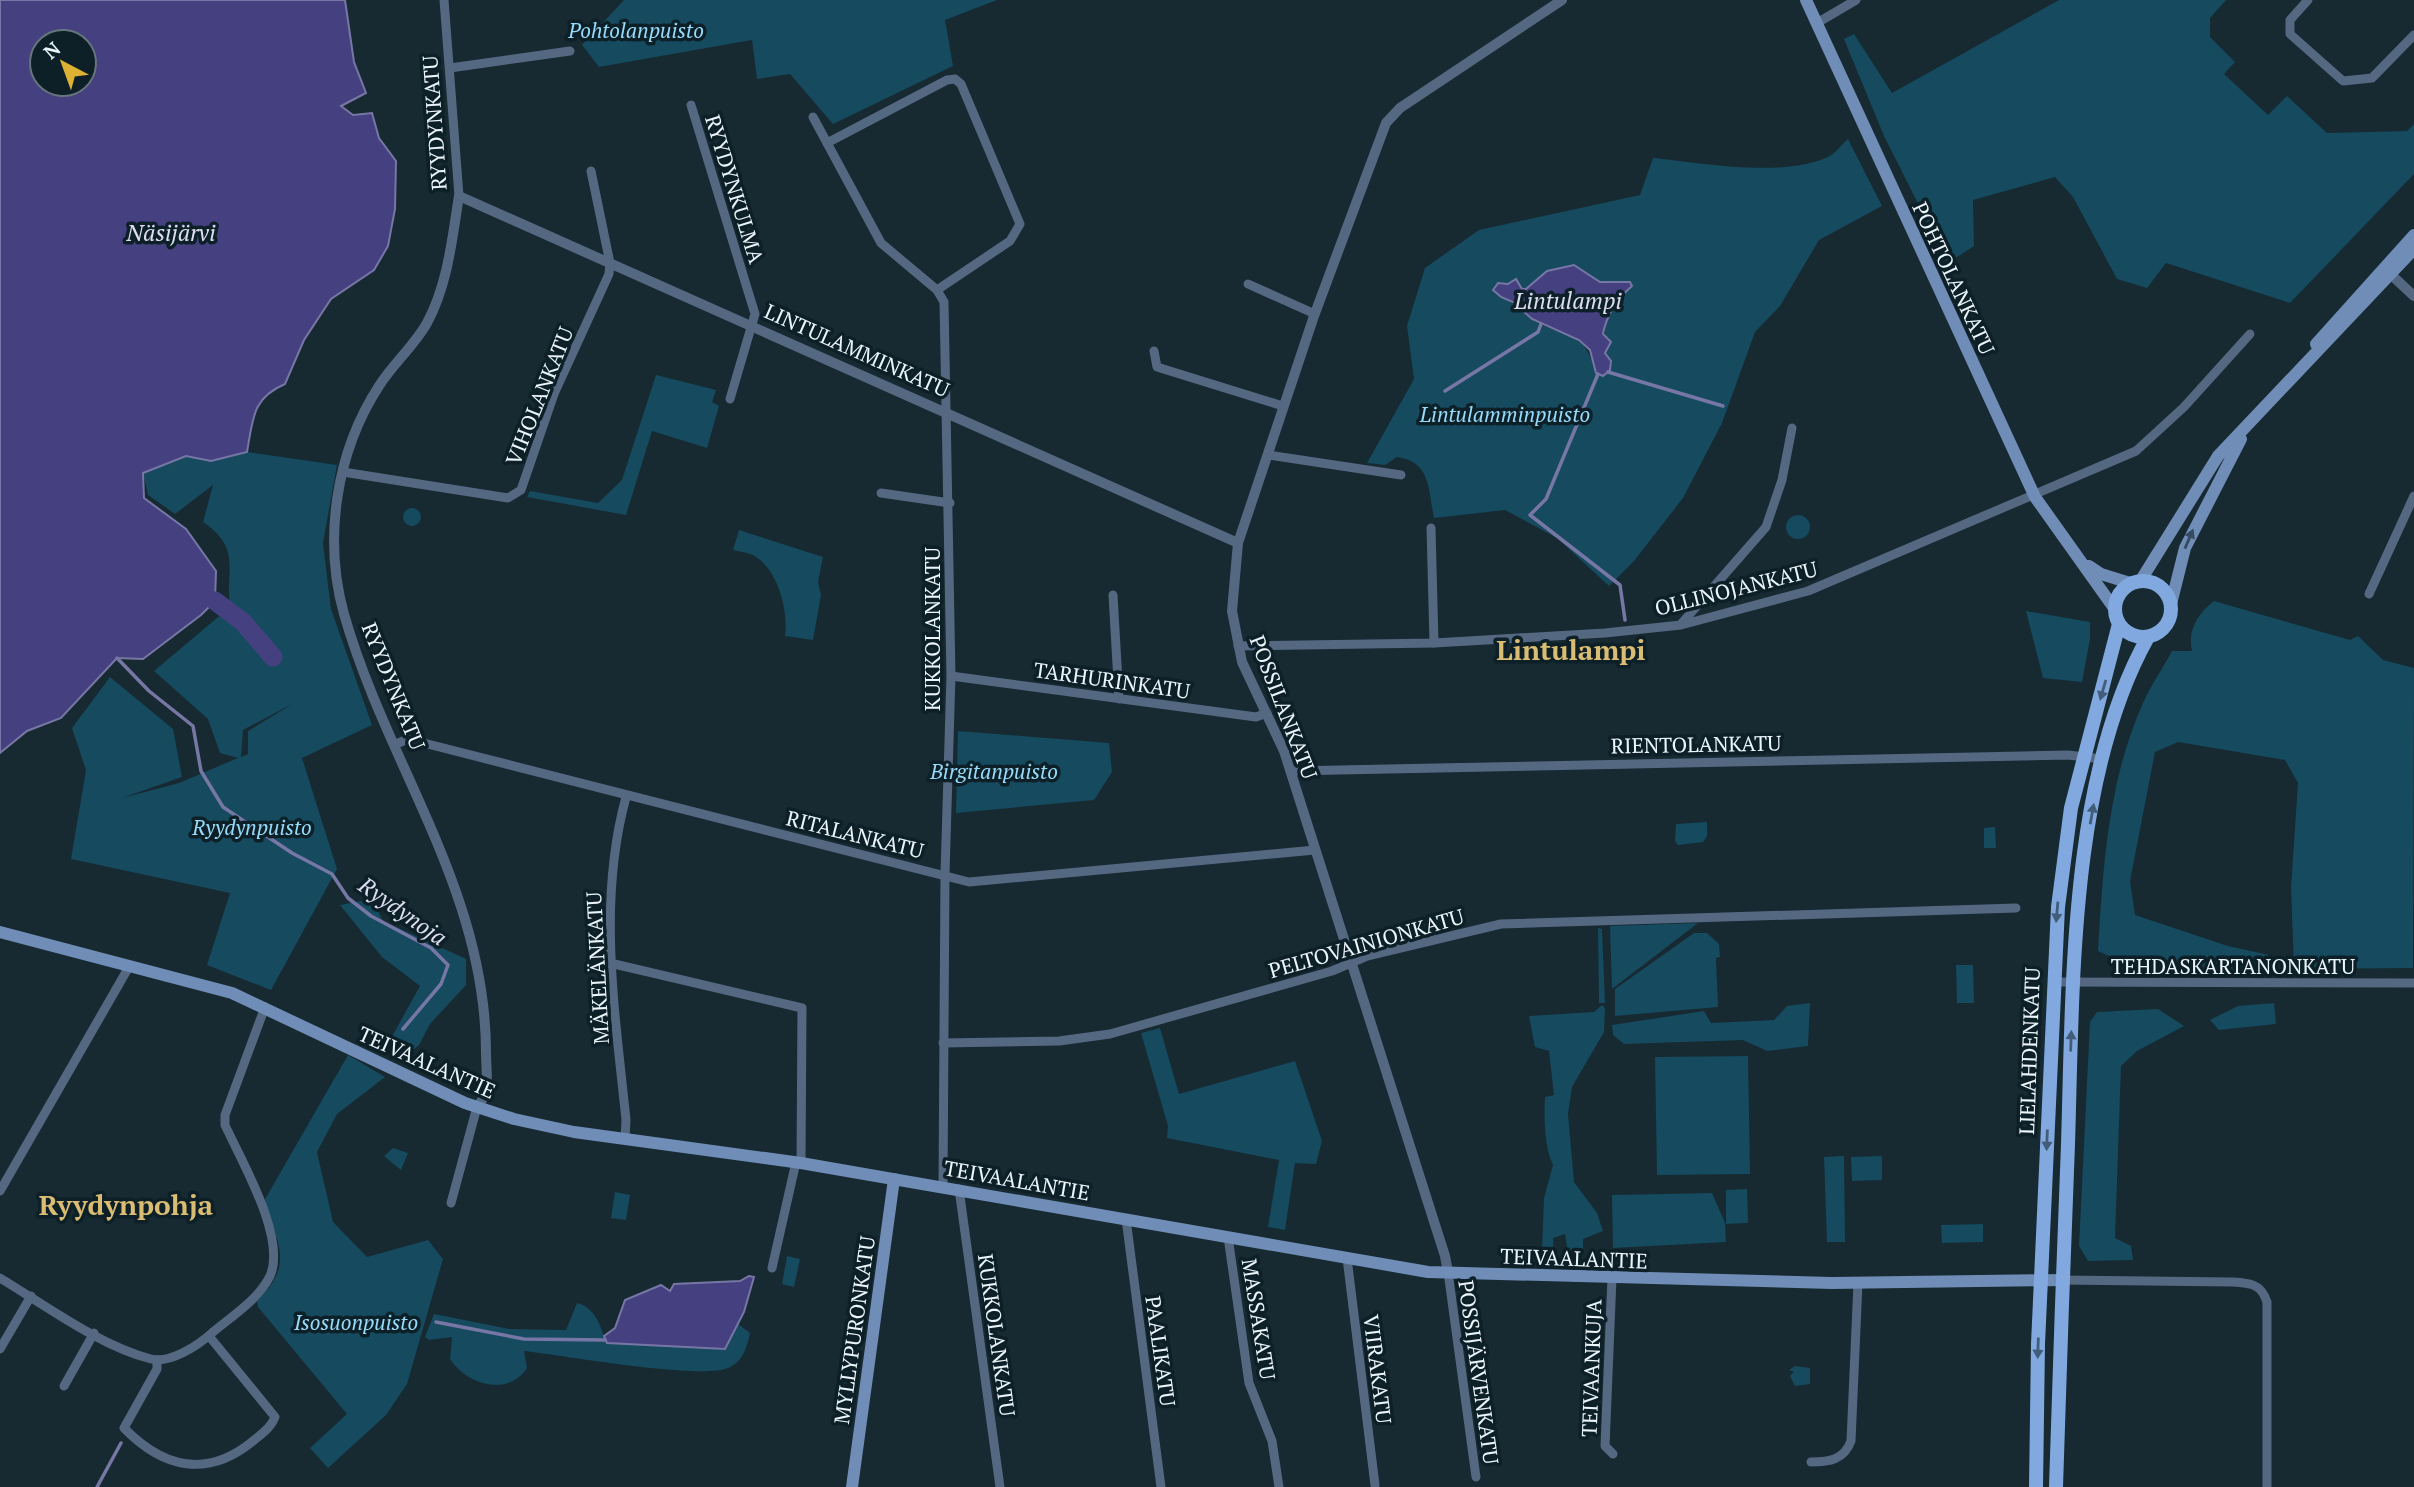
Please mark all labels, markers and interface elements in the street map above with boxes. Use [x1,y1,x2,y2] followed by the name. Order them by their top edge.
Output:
[567,16,704,44] park label: Pohtolanpuisto
[28,28,98,98] north arrow
[38,35,66,64] text: N
[415,55,453,191] street label: RYYDYNKATU
[699,111,771,267] street label: RYYDYNKULMA
[1906,197,2002,359] street label: POHTOLANKATU
[125,217,216,248] water label: Näsijärvi
[1513,285,1622,316] water label: Lintulampi
[760,297,954,403] street label: LINTULAMMINKATU
[499,323,579,469] street label: VIHOLANKATU
[1419,400,1590,428] park label: Lintulamminpuisto
[2184,528,2195,549] one-way arrow
[918,547,946,711] street label: KUKKOLANKATU
[1652,554,1820,622] street label: OLLINOJANKATU
[356,618,432,754] street label: RYYDYNKATU
[1244,631,1324,783] street label: POSSILANKATU
[1496,631,1646,668] district label: Lintulampi
[1032,655,1192,705] street label: TARHURINKATU
[2097,680,2107,701] one-way arrow
[1611,729,1781,759] street label: RIENTOLANKATU
[929,757,1058,785] park label: Birgitanpuisto
[783,803,927,865] street label: RITALANKATU
[2087,803,2098,825] one-way arrow
[191,813,312,841] park label: Ryydynpuisto
[352,869,453,953] water label: Ryydynoja
[579,891,615,1045] street label: MÄKELÄNKATU
[1265,902,1467,984] street label: PELTOVAINIONKATU
[2051,902,2062,924] one-way arrow
[2111,952,2355,980] street label: TEHDASKARTANONKATU
[2012,967,2046,1135] street label: LIELAHDENKATU
[354,1019,500,1105] street label: TEIVAALANTIE
[2066,1029,2077,1051] one-way arrow
[2041,1129,2052,1151] one-way arrow
[942,1153,1092,1207] street label: TEIVAALANTIE
[39,1186,214,1223] district label: Ryydynpohja
[827,1234,881,1426] street label: MYLLYPURONKATU
[1500,1241,1648,1275] street label: TEIVAALANTIE
[972,1252,1022,1418] street label: KUKKOLANKATU
[1236,1256,1282,1382] street label: MASSAKATU
[1452,1278,1506,1466] street label: POSSIJÄRVENKATU
[1139,1294,1183,1408] street label: PAALIKATU
[1575,1298,1607,1437] street label: TEIVAANKUJA
[293,1308,418,1336] park label: Isosuonpuisto
[1357,1313,1399,1425] street label: VIIRAKATU
[2033,1337,2044,1359] one-way arrow

